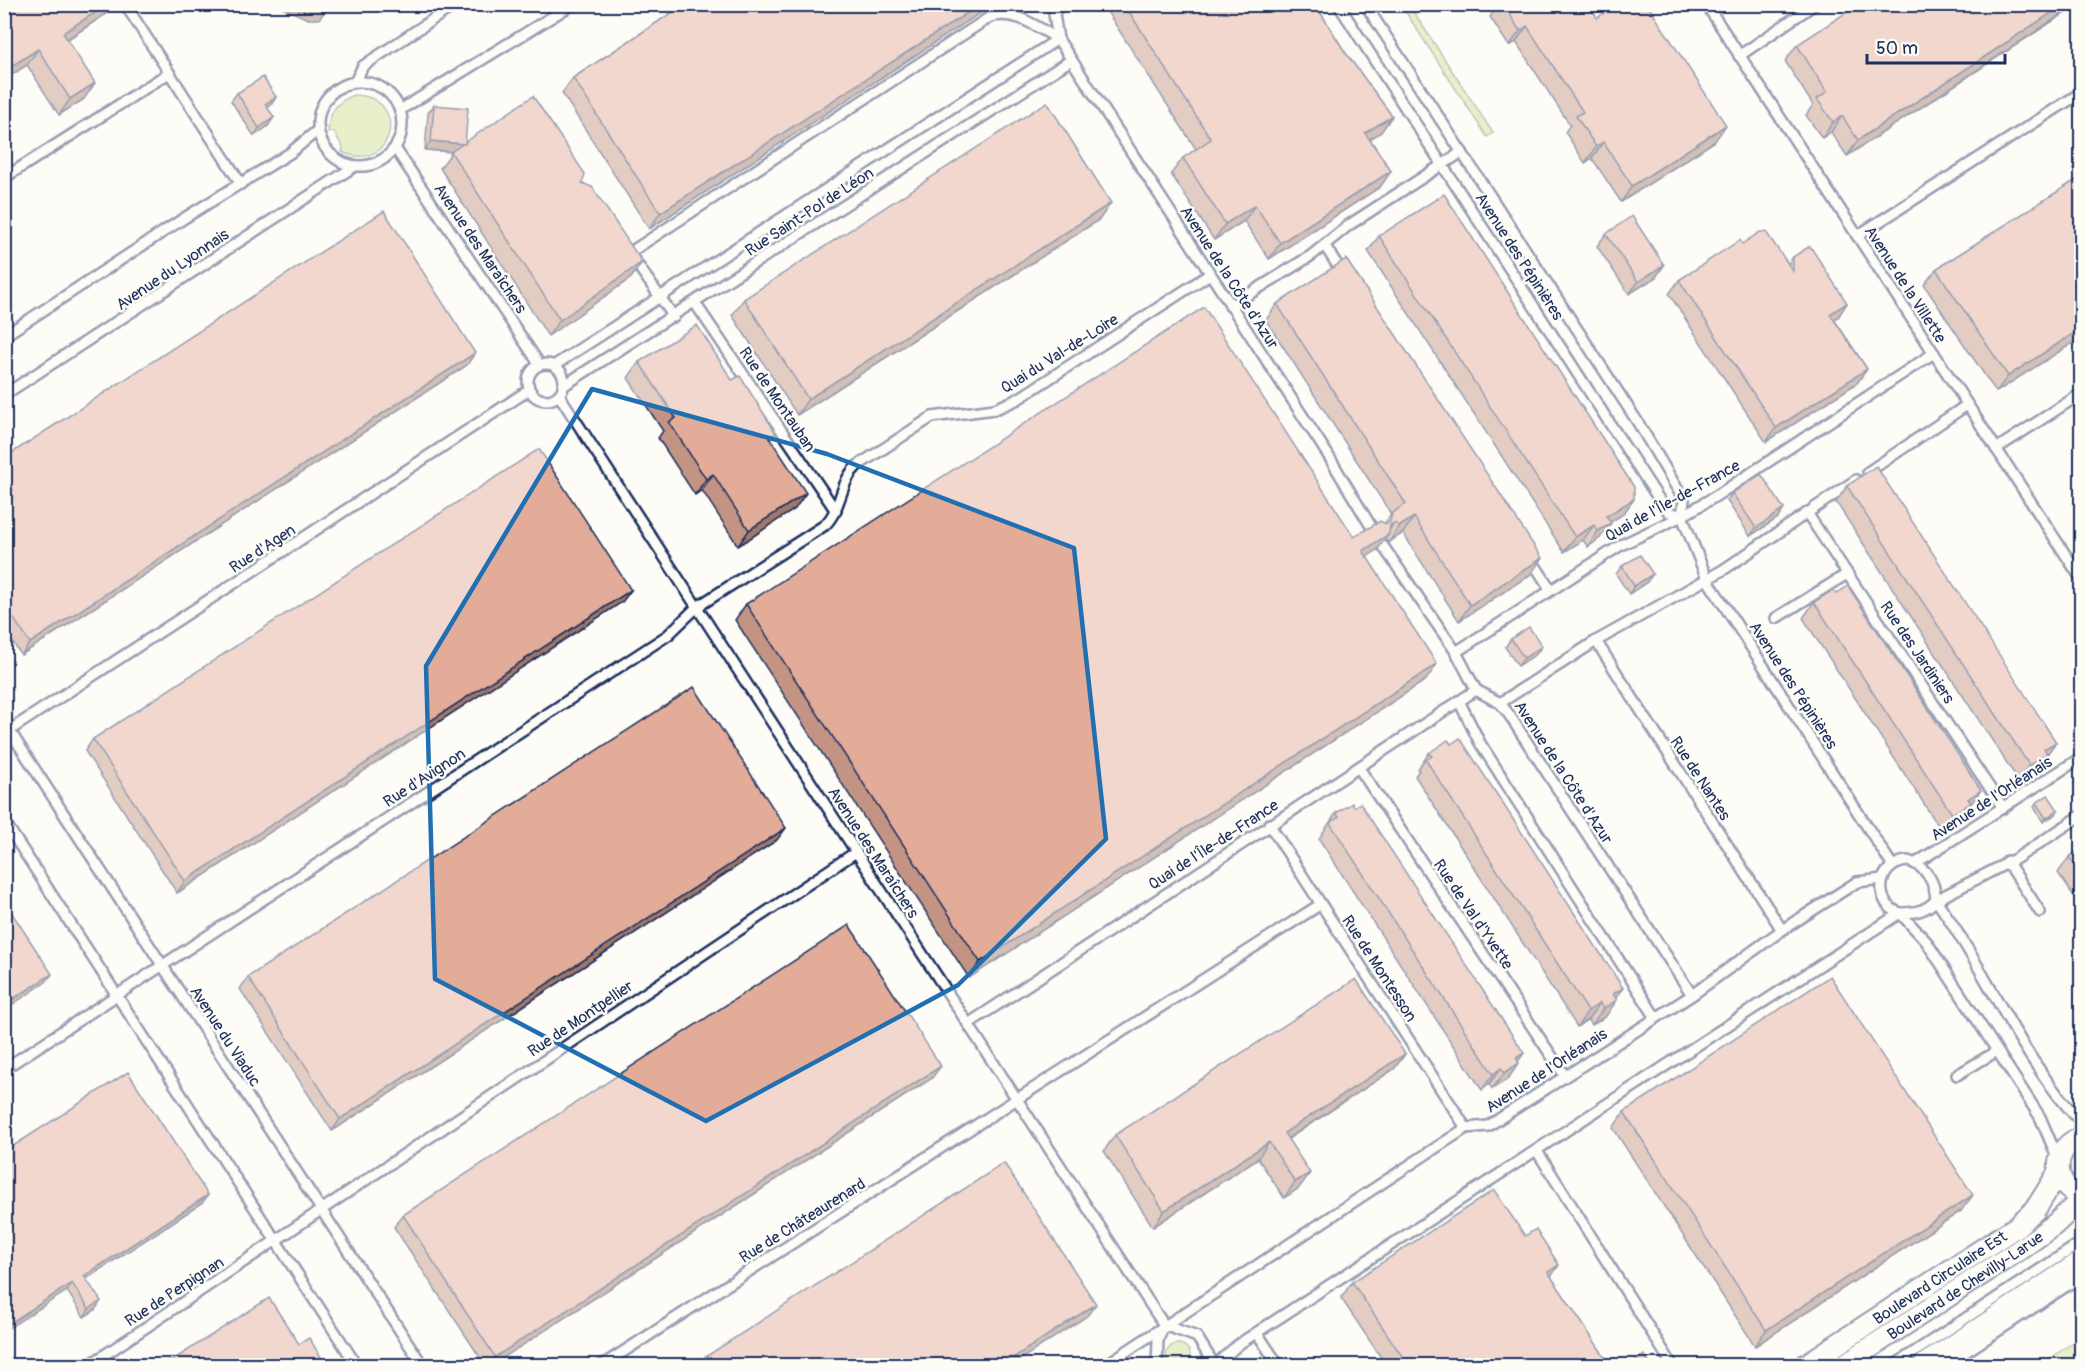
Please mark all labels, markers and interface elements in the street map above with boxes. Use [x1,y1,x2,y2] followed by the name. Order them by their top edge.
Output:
[1867,27,2005,65] scale bar
[1876,37,1918,60] text: 50 m
[742,163,877,261] street label: Rue Saint-Pol de Léon
[429,180,531,317] street label: Avenue des Maraîchers
[1471,189,1568,324] street label: Avenue des Pépinières
[1175,202,1283,353] street label: Avenue de la Côte d'Azur
[1860,222,1950,347] street label: Avenue de la Villette
[112,225,233,315] street label: Avenue du Lyonnais
[997,310,1122,398] street label: Quai du Val-de-Loire
[735,343,820,456] street label: Rue de Montauban
[1601,455,1744,546] street label: Quai de l'Île-de-France
[226,520,299,578] street label: Rue d'Agen
[1876,598,1959,707] street label: Rue des Jardiniers
[1745,618,1842,753] street label: Avenue des Pépinières
[1509,697,1617,848] street label: Avenue de la Côte d'Azur
[1666,733,1735,824] street label: Rue de Nantes
[380,744,469,812] street label: Rue d'Avignon
[1927,752,2056,846] street label: Avenue de l'Orléanais
[823,783,923,922] street label: Avenue des Maraîchers
[1145,795,1283,894] street label: Quai de l'Île-de-France
[1429,856,1517,974] street label: Rue de Val d'Yvette
[1337,912,1421,1026] street label: Rue de Montesson
[524,976,637,1061] street label: Rue de Montpellier
[185,982,265,1091] street label: Avenue du Viaduc
[1482,1024,1611,1118] street label: Avenue de l'Orléanais
[736,1174,869,1268] street label: Rue de Châteaurenard
[1869,1226,2011,1329] street label: Boulevard Circulaire Est
[1883,1227,2047,1345] street label: Boulevard de Chevilly-Larue
[121,1252,228,1331] street label: Rue de Perpignan

